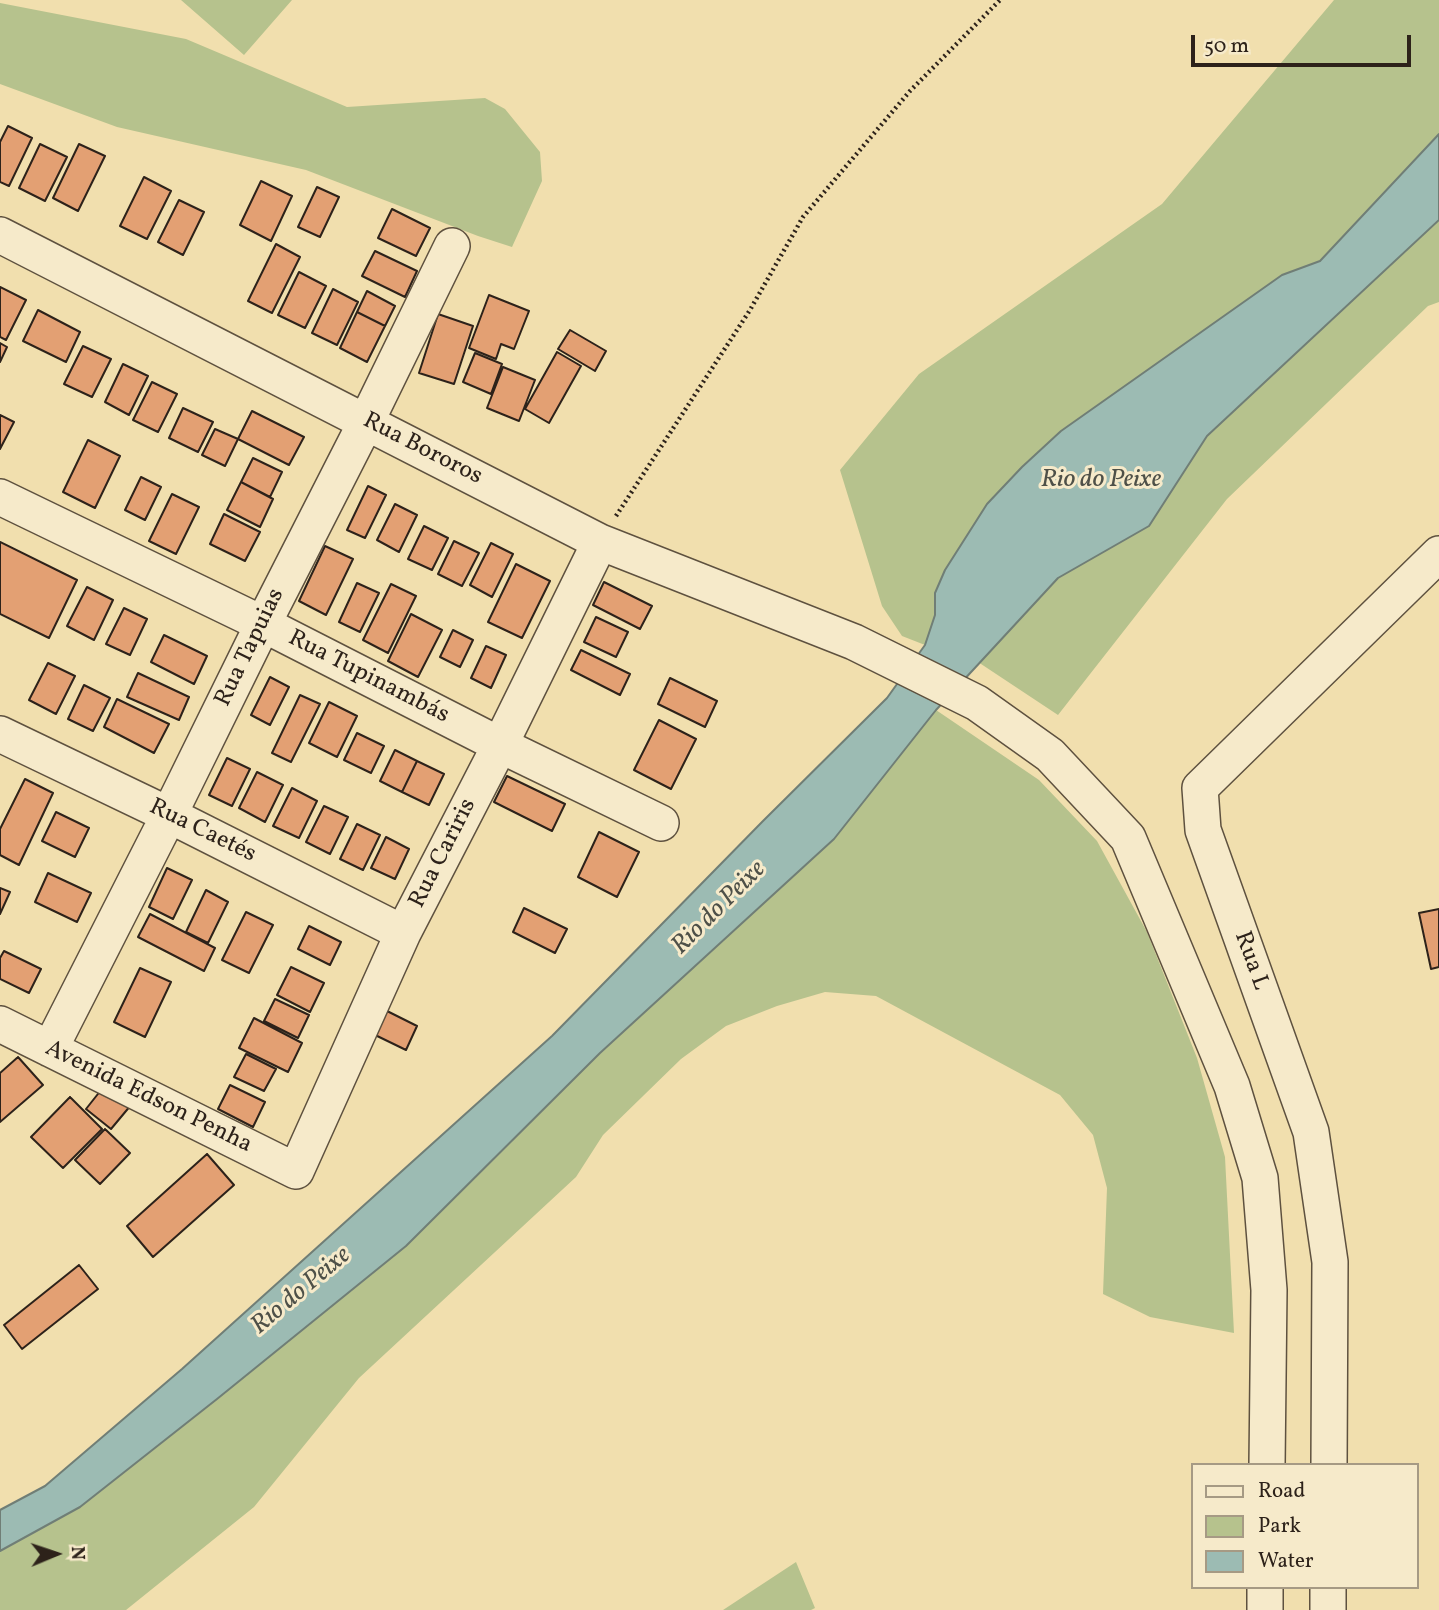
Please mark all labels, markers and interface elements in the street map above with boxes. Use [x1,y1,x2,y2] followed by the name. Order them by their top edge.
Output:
[1194,21,1414,65] scale bar
[1204,32,1249,61] text: 50 m
[357,408,487,492] street label: Rua Bororos
[1041,465,1161,497] water label: Rio do Peixe
[210,584,292,712] street label: Rua Tapuias
[283,625,453,731] street label: Rua Tupinambás
[144,794,260,870] street label: Rua Caetés
[404,794,484,914] street label: Rua Cariris
[666,855,774,963] water label: Rio do Peixe
[1226,928,1274,994] street label: Rua L
[40,1035,256,1161] street label: Avenida Edson Penha
[246,1241,358,1343] water label: Rio do Peixe
[1190,1463,1418,1589] legend
[1258,1477,1305,1506] text: Road
[1258,1512,1301,1541] text: Park
[21,1519,91,1589] north arrow
[64,1546,90,1561] text: N
[1258,1547,1314,1576] text: Water

